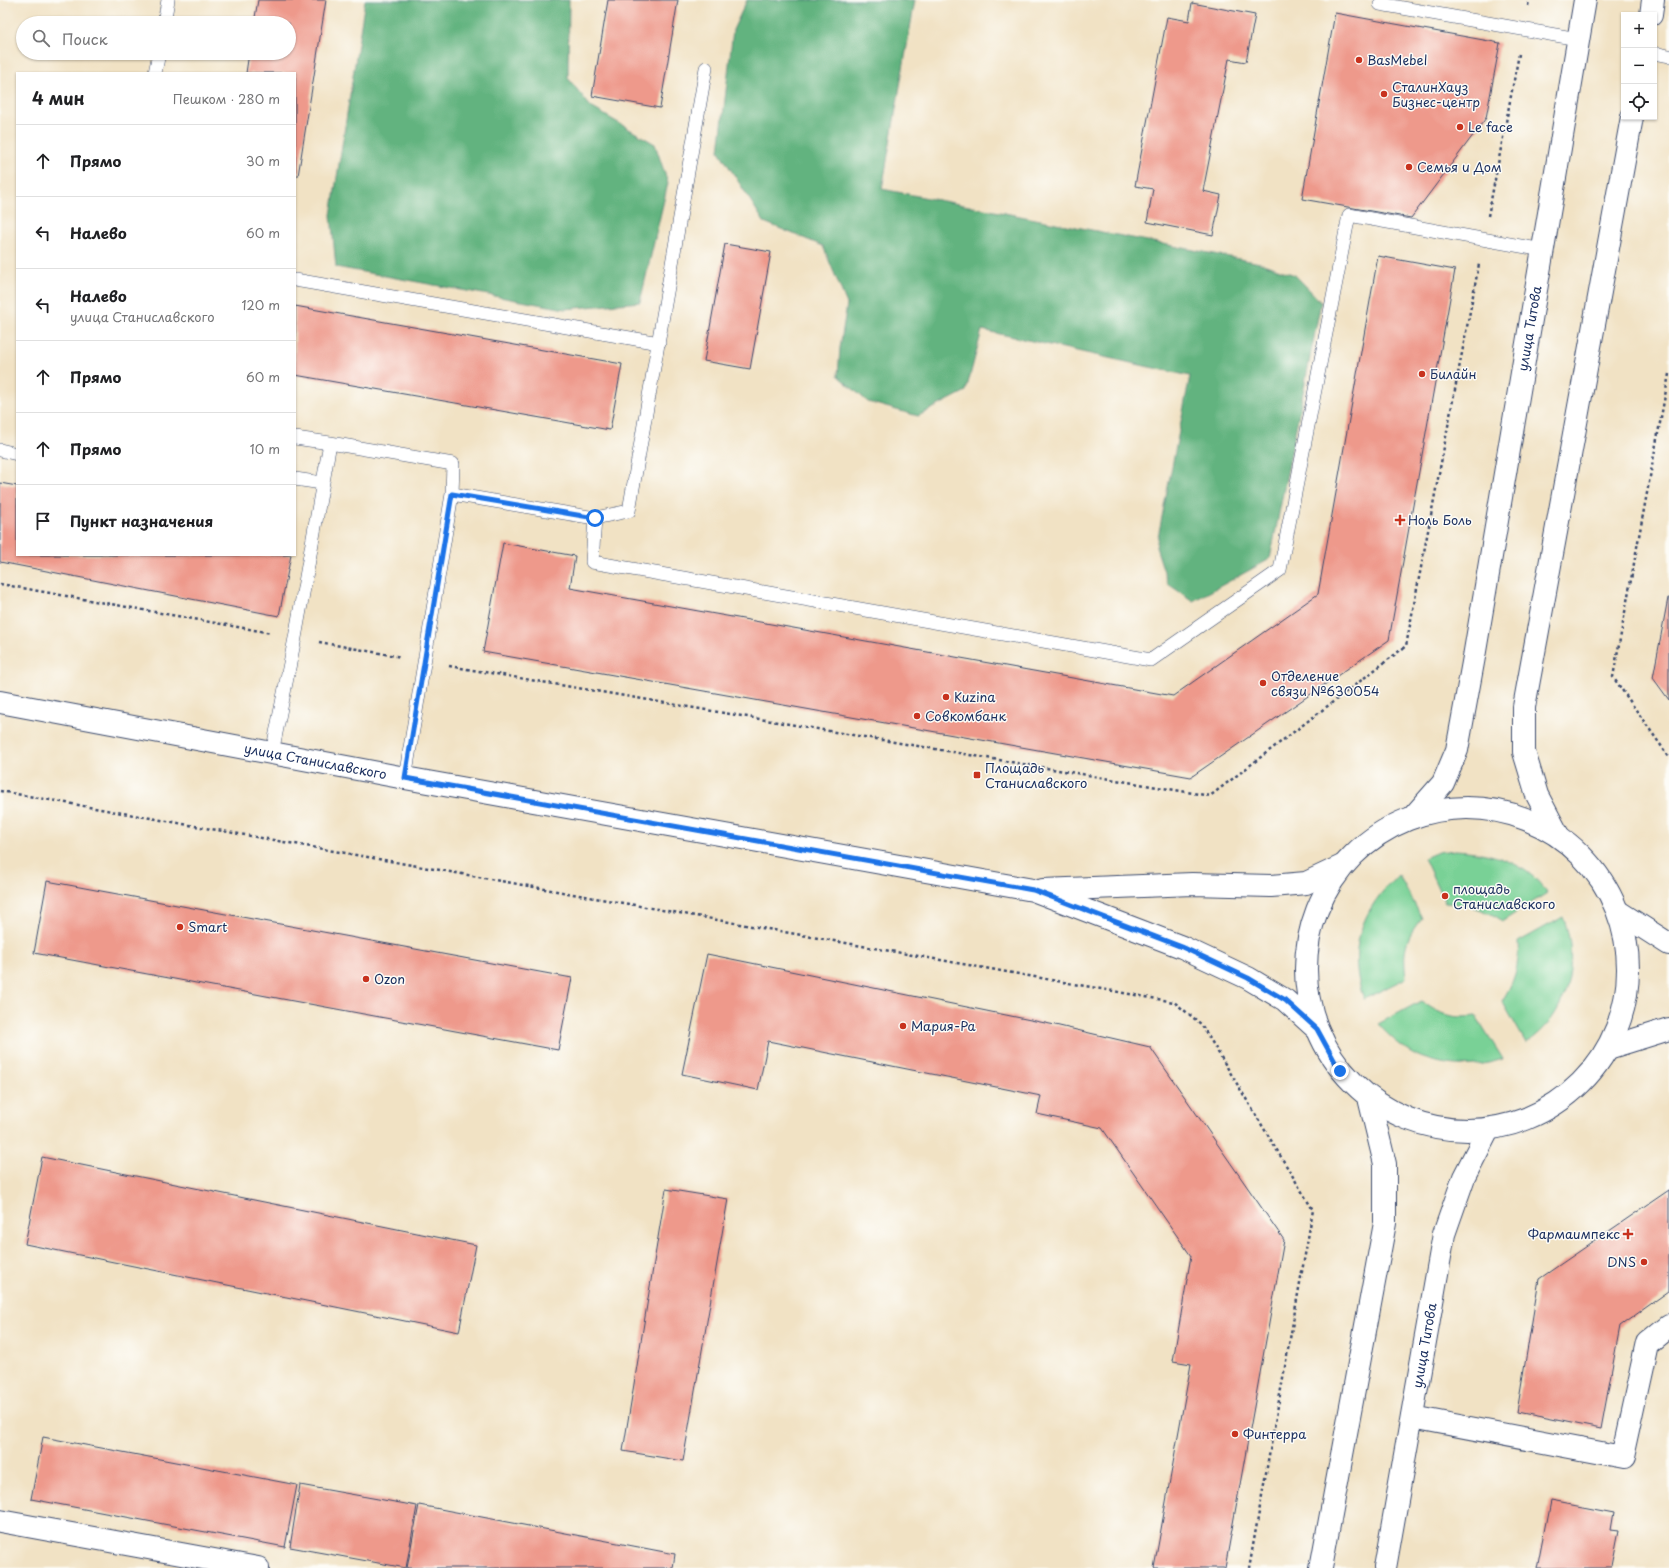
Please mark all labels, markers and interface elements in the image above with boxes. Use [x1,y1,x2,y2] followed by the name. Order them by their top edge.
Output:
[1621,12,1657,120] map controls
[1621,12,1657,48] button: +
[16,16,296,60] search box
[30,27,52,49] icon: search
[62,27,108,50] text: Поиск
[1621,48,1657,84] button: −
[1367,50,1427,69] place label: BasMebel
[1354,55,1364,65] marker: BasMebel
[1392,77,1480,111] place label: СталинХауз Бизнес-центр
[1621,84,1657,120] button: locate
[32,85,85,111] text: 4 мин
[173,89,280,108] text: Пешком · 280 m
[1379,89,1389,99] marker: СталинХауз Бизнес-центр
[1468,117,1513,136] place label: Le face
[1455,122,1465,132] marker: Le face
[70,149,121,172] text: Прямо
[32,150,54,172] icon: ahead
[246,151,280,170] text: 30 m
[1417,157,1502,176] place label: Семья и Дом
[1404,162,1414,172] marker: Семья и Дом
[70,221,127,244] text: Налево
[32,222,54,244] icon: left
[246,223,280,242] text: 60 m
[1512,283,1546,372] street label: улица Титова
[70,284,127,307] text: Налево
[32,294,54,316] icon: left
[241,295,280,314] text: 120 m
[70,307,214,326] text: улица Станиславского
[1430,364,1477,383] place label: Билайн
[70,365,121,388] text: Прямо
[32,366,54,388] icon: ahead
[246,367,280,386] text: 60 m
[1417,369,1427,379] marker: Билайн
[70,437,121,460] text: Прямо
[32,438,54,460] icon: ahead
[250,439,280,458] text: 10 m
[70,509,213,532] text: Пункт назначения
[586,509,604,527] route start
[32,510,54,532] icon: arrive
[1408,510,1472,529] place label: Ноль Боль
[1395,515,1405,525] marker: Ноль Боль
[1271,666,1380,700] place label: Отделение связи №630054
[1258,678,1268,688] marker: Отделение связи №630054
[954,687,996,706] place label: Kuzina
[941,692,951,702] marker: Kuzina
[925,706,1006,725] place label: Совкомбанк
[912,711,922,721] marker: Совкомбанк
[243,738,388,783] street label: улица Станиславского
[985,758,1087,792] place label: Площадь Станиславского
[972,770,982,780] marker: Площадь Станиславского
[1453,879,1555,913] place label: площадь Станиславского
[1440,891,1450,901] marker: площадь Станиславского
[188,917,227,936] place label: Smart
[175,922,185,932] marker: Smart
[374,969,405,988] place label: Ozon
[361,974,371,984] marker: Ozon
[911,1016,977,1035] place label: Мария-Ра
[898,1021,908,1031] marker: Мария-Ра
[1331,1062,1349,1080] route end
[1528,1224,1620,1243] place label: Фармаимпекс
[1623,1229,1633,1239] marker: Фармаимпекс
[1607,1252,1636,1271] place label: DNS
[1639,1257,1649,1267] marker: DNS
[1407,1300,1441,1389] street label: улица Титова
[1243,1424,1307,1443] place label: Финтерра
[1230,1429,1240,1439] marker: Финтерра

